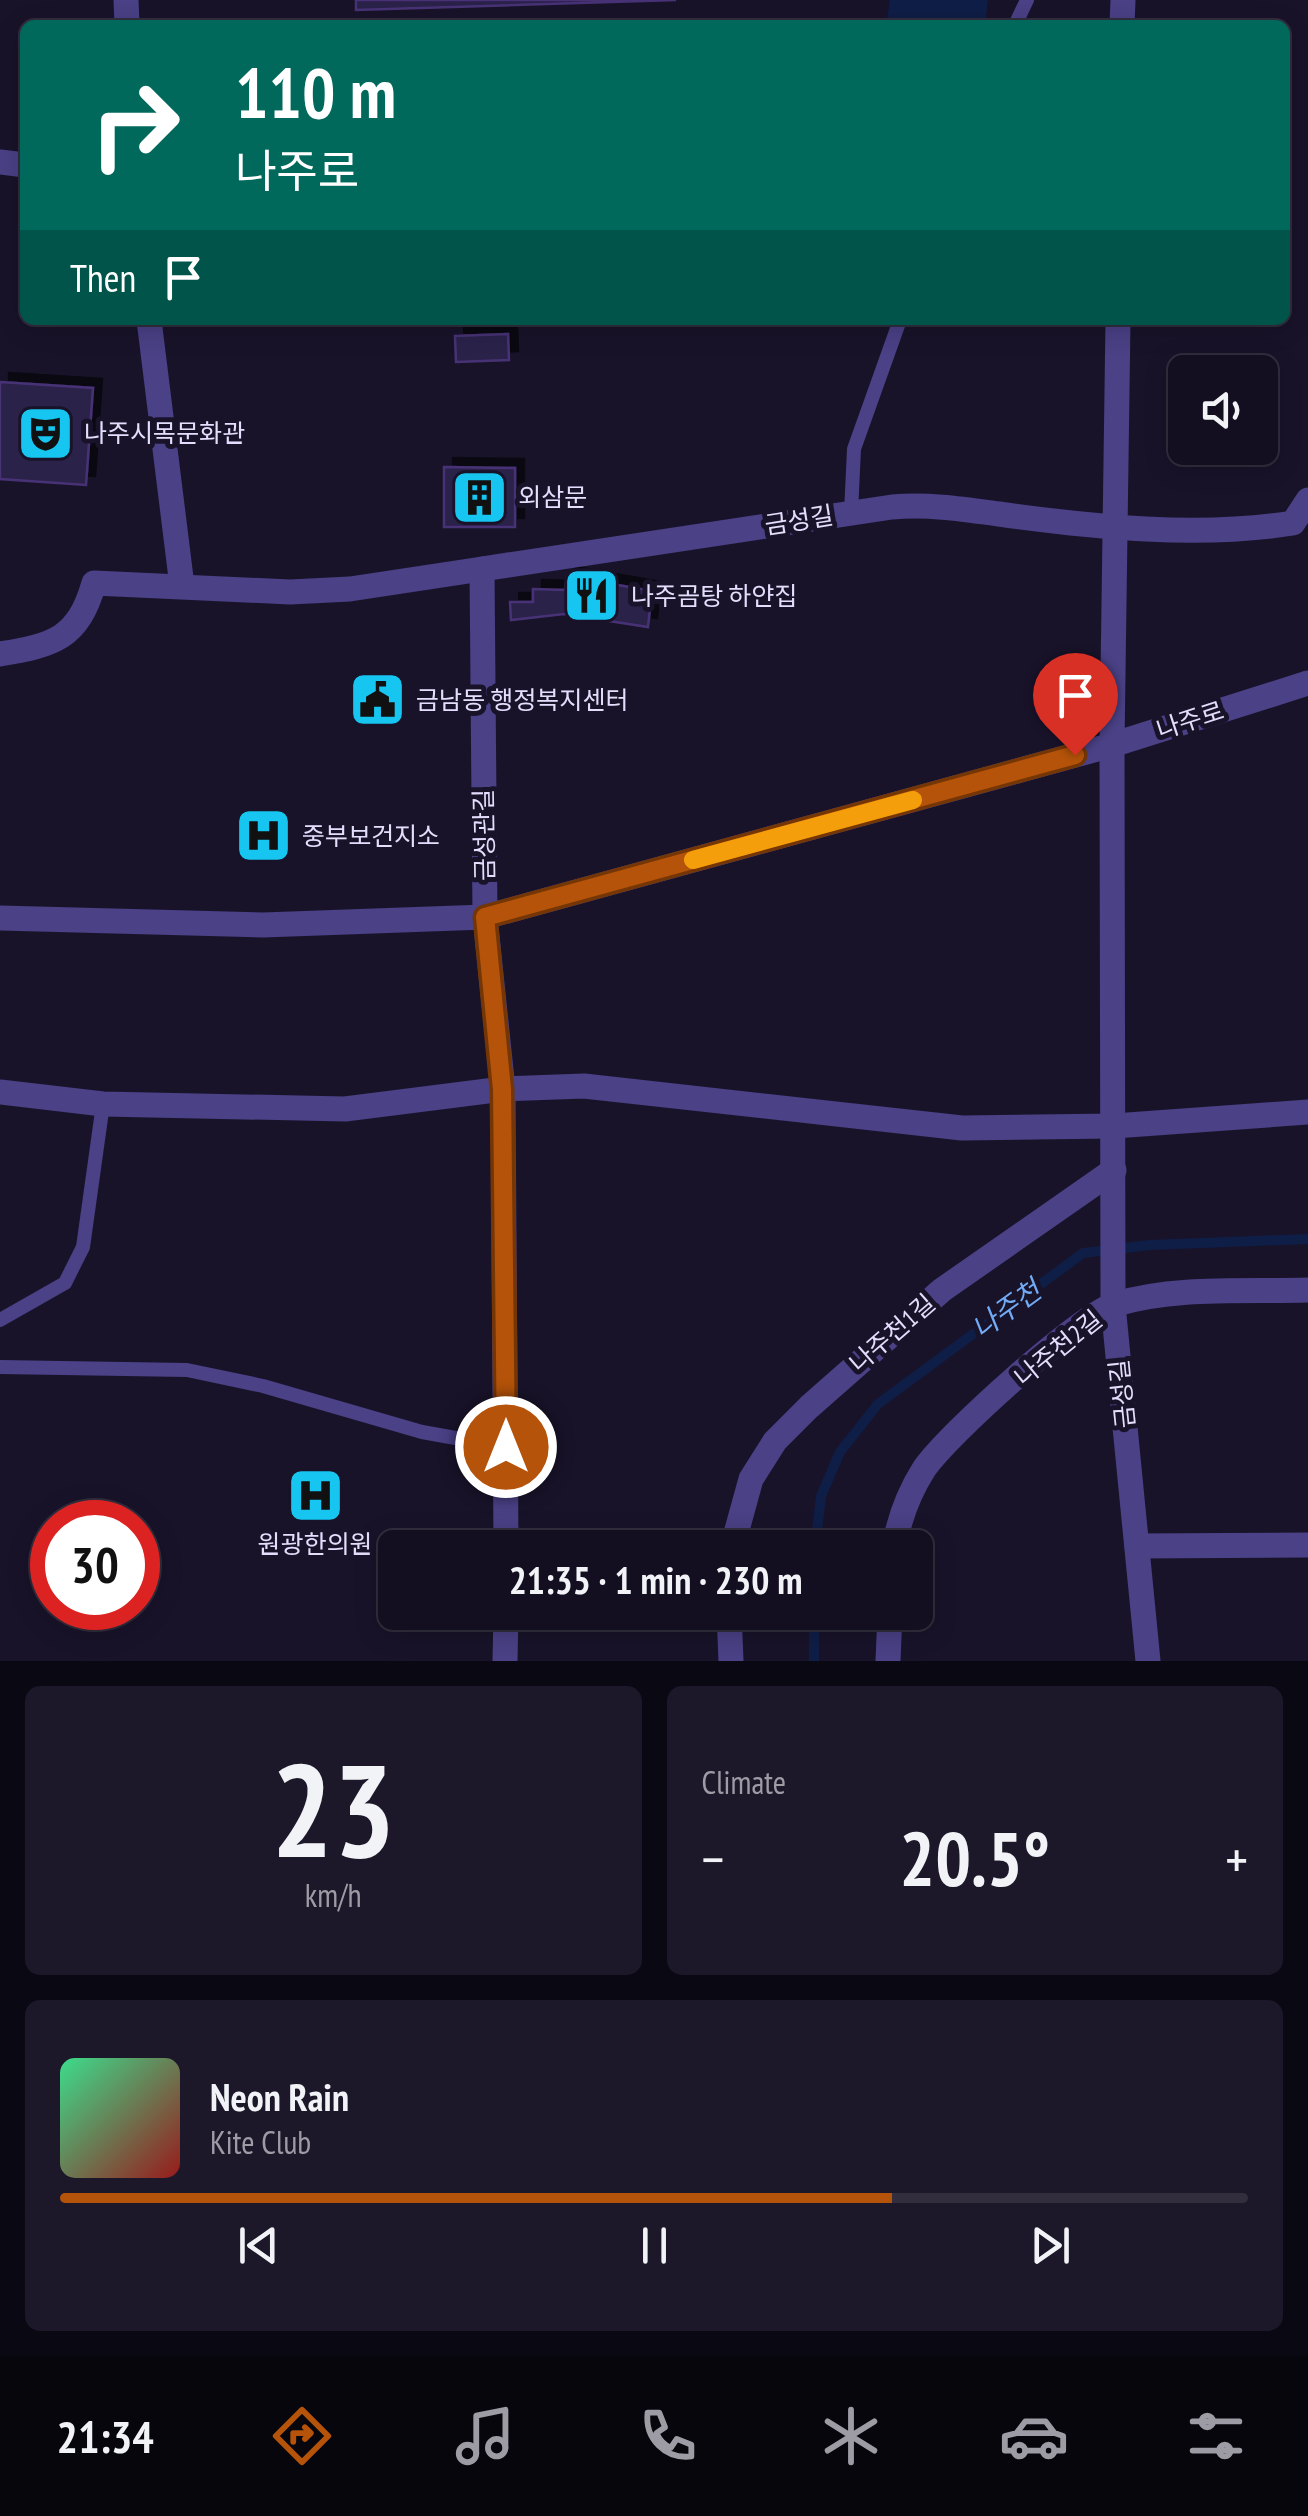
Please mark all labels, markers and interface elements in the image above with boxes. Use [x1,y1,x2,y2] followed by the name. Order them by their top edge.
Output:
[235,47,396,137] text: 110 m
[70,60,200,190] icon: right
[235,141,359,199] text: 나주로
[156,250,211,305] icon: arrive
[70,253,136,302] text: Then
[1168,355,1278,465] map controls
[1168,355,1278,465] button: sound
[15,403,75,463] theatre icon: 나주시목문화관
[84,417,245,449] place label: 나주시목문화관
[449,467,509,527] building icon: 외삼문
[518,481,587,513] place label: 외삼문
[762,499,836,541] street label: 금성길
[562,566,622,626] restaurant icon: 나주곰탕 하얀집
[631,580,797,612] place label: 나주곰탕 하얀집
[1033,653,1118,756] pin
[1048,668,1103,723] icon: arrive
[347,670,407,730] public building icon: 금남동 행정복지센터
[416,684,628,716] place label: 금남동 행정복지센터
[1152,694,1228,746] street label: 나주로
[467,789,501,881] street label: 금성관길
[233,806,293,866] hospital icon: 중부보건지소
[302,820,440,852] place label: 중부보건지소
[964,1269,1051,1347] water label: 나주천
[843,1287,941,1379] street label: 나주천1길
[1008,1303,1108,1393] street label: 나주천2길
[1102,1358,1142,1430] street label: 금성길
[454,1395,558,1499] position arrow
[285,1465,345,1525] hospital icon: 원광한의원
[30,1500,160,1630] speed limit sign: 30
[257,1528,373,1560] place label: 원광한의원
[509,1555,802,1604] text: 21:35 · 1 min · 230 m
[271,1725,395,1893] text: 23
[702,1761,786,1803] text: Climate
[899,1810,1050,1907] text: 20.5°
[702,1823,724,1894] text: −
[1225,1823,1248,1894] text: +
[305,1874,362,1916] text: km/h
[210,2072,349,2121] text: Neon Rain
[210,2121,311,2163] text: Kite Club
[231,2218,286,2273] icon: previous
[627,2218,682,2273] icon: pause
[1023,2218,1078,2273] icon: next
[267,2401,337,2471] icon: directions
[450,2401,520,2471] icon: music
[633,2401,703,2471] icon: phone
[816,2401,886,2471] icon: climate
[999,2401,1069,2471] icon: car
[1181,2401,1251,2471] icon: filters
[56,2407,154,2465] text: 21:34

